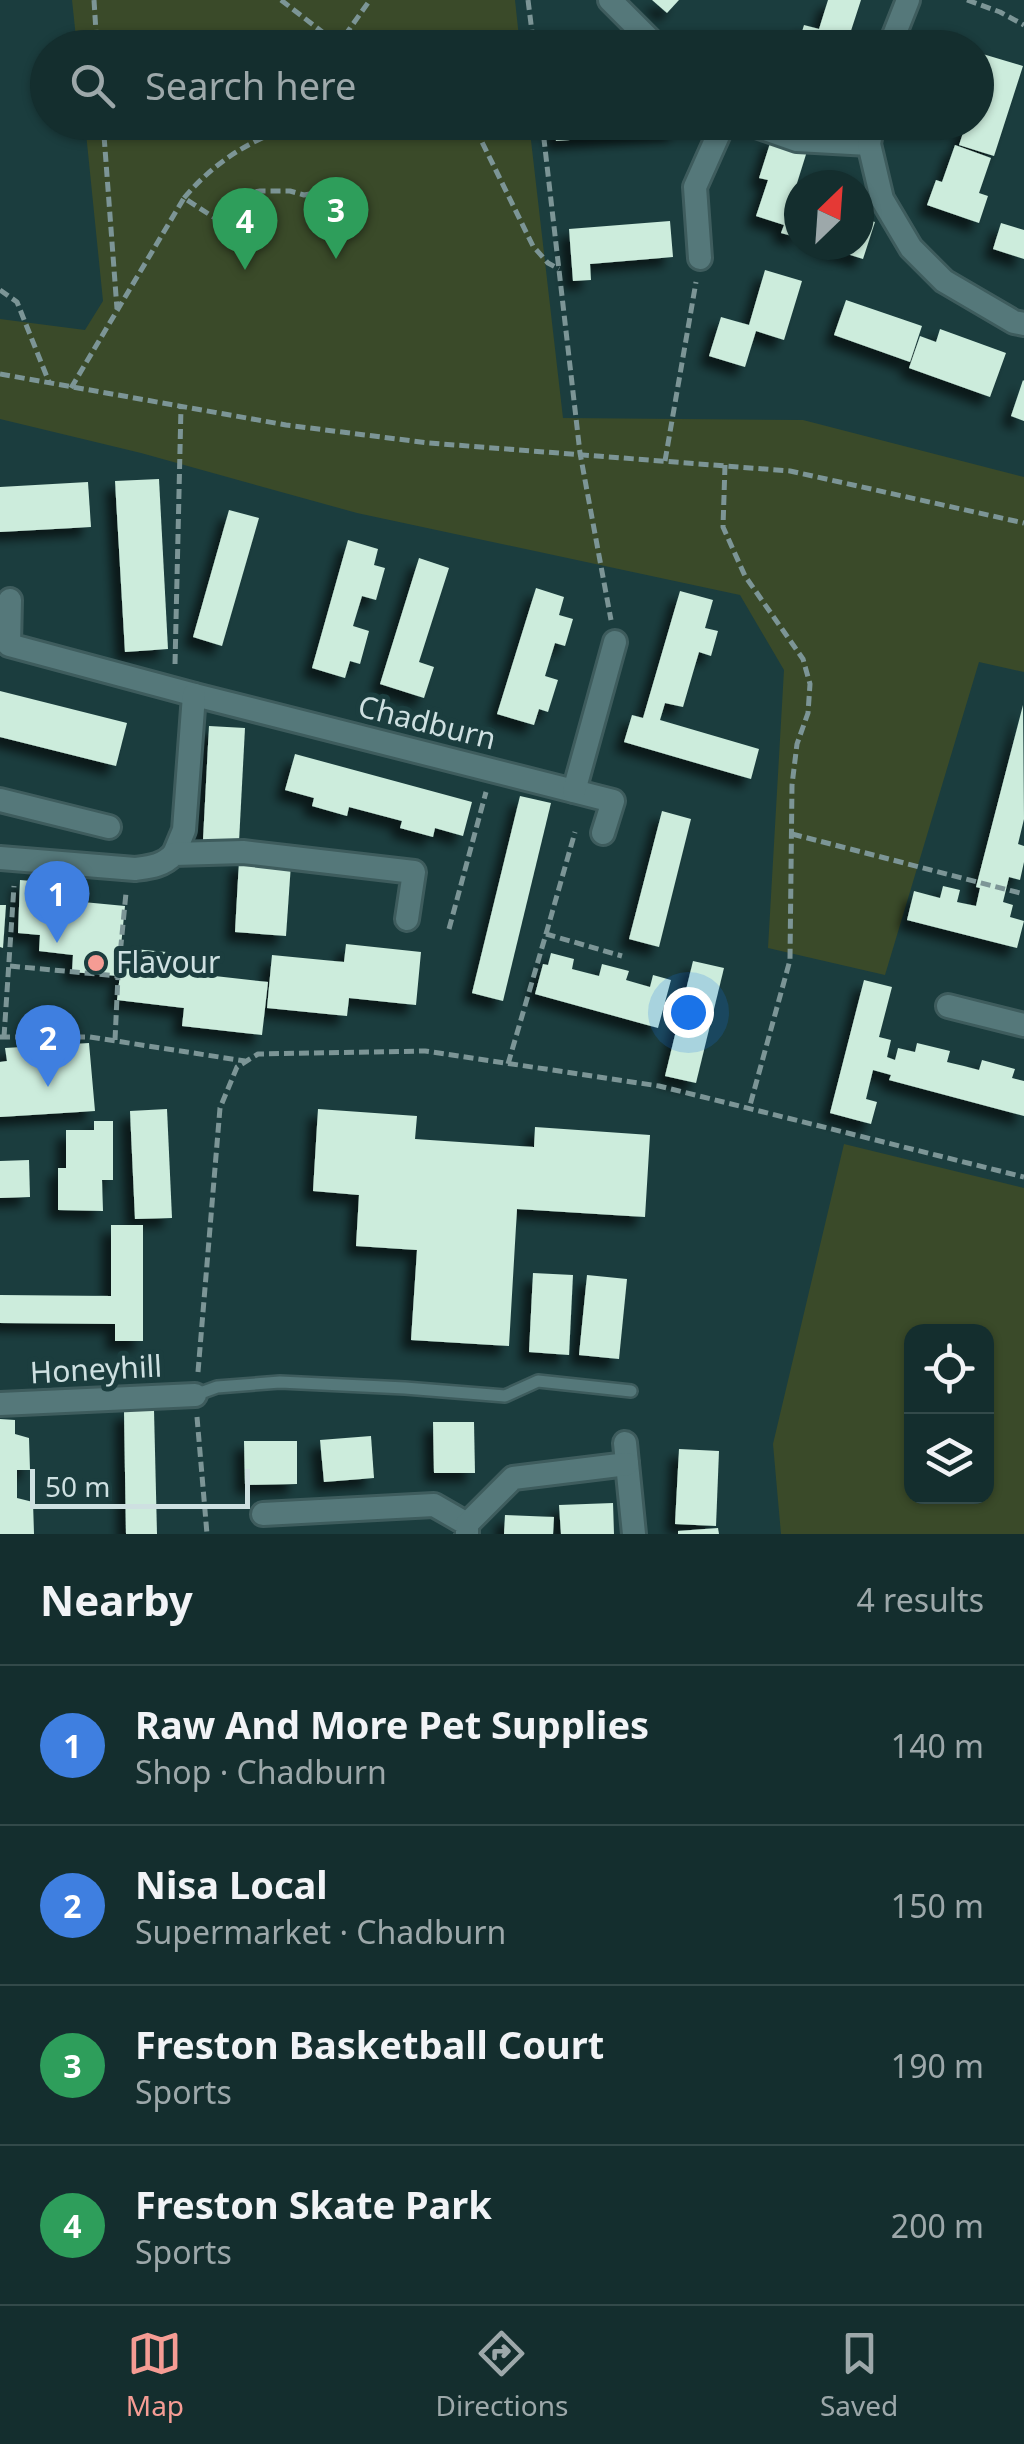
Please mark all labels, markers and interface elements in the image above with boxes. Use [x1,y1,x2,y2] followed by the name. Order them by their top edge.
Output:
[30,30,994,140] search box
[65,58,120,113] icon: search
[145,59,356,111] text: Search here
[784,170,874,260] north arrow
[304,176,368,259] pin: 3
[212,188,278,270] pin: 4
[354,685,501,758] street label: Chadburn
[24,860,90,943] pin: 1
[116,941,220,982] place label: Flavour
[85,952,107,974] marker: Flavour
[663,987,714,1038] your location
[15,1004,80,1087] pin: 2
[904,1324,994,1504] map controls
[904,1324,994,1414] button: locate
[29,1345,163,1392] street label: Honeyhill
[904,1414,994,1504] button: layers
[30,1464,250,1508] scale bar
[45,1467,111,1505] text: 50 m
[40,1571,193,1628] text: Nearby
[857,1578,984,1621] text: 4 results
[135,1698,649,1750] text: Raw And More Pet Supplies
[63,1724,82,1767] text: 1
[891,1724,984,1767] text: 140 m
[135,1750,387,1793] text: Shop · Chadburn
[135,1858,328,1910] text: Nisa Local
[63,1884,82,1927] text: 2
[891,1884,984,1927] text: 150 m
[135,1910,506,1953] text: Supermarket · Chadburn
[135,2018,604,2070] text: Freston Basketball Court
[63,2044,82,2087] text: 3
[891,2044,984,2087] text: 190 m
[135,2070,232,2113] text: Sports
[135,2178,492,2230] text: Freston Skate Park
[63,2204,82,2247] text: 4
[891,2204,984,2247] text: 200 m
[135,2230,232,2273] text: Sports
[126,2326,184,2424] tab: Map
[436,2326,568,2424] tab: Directions
[820,2326,898,2424] tab: Saved

